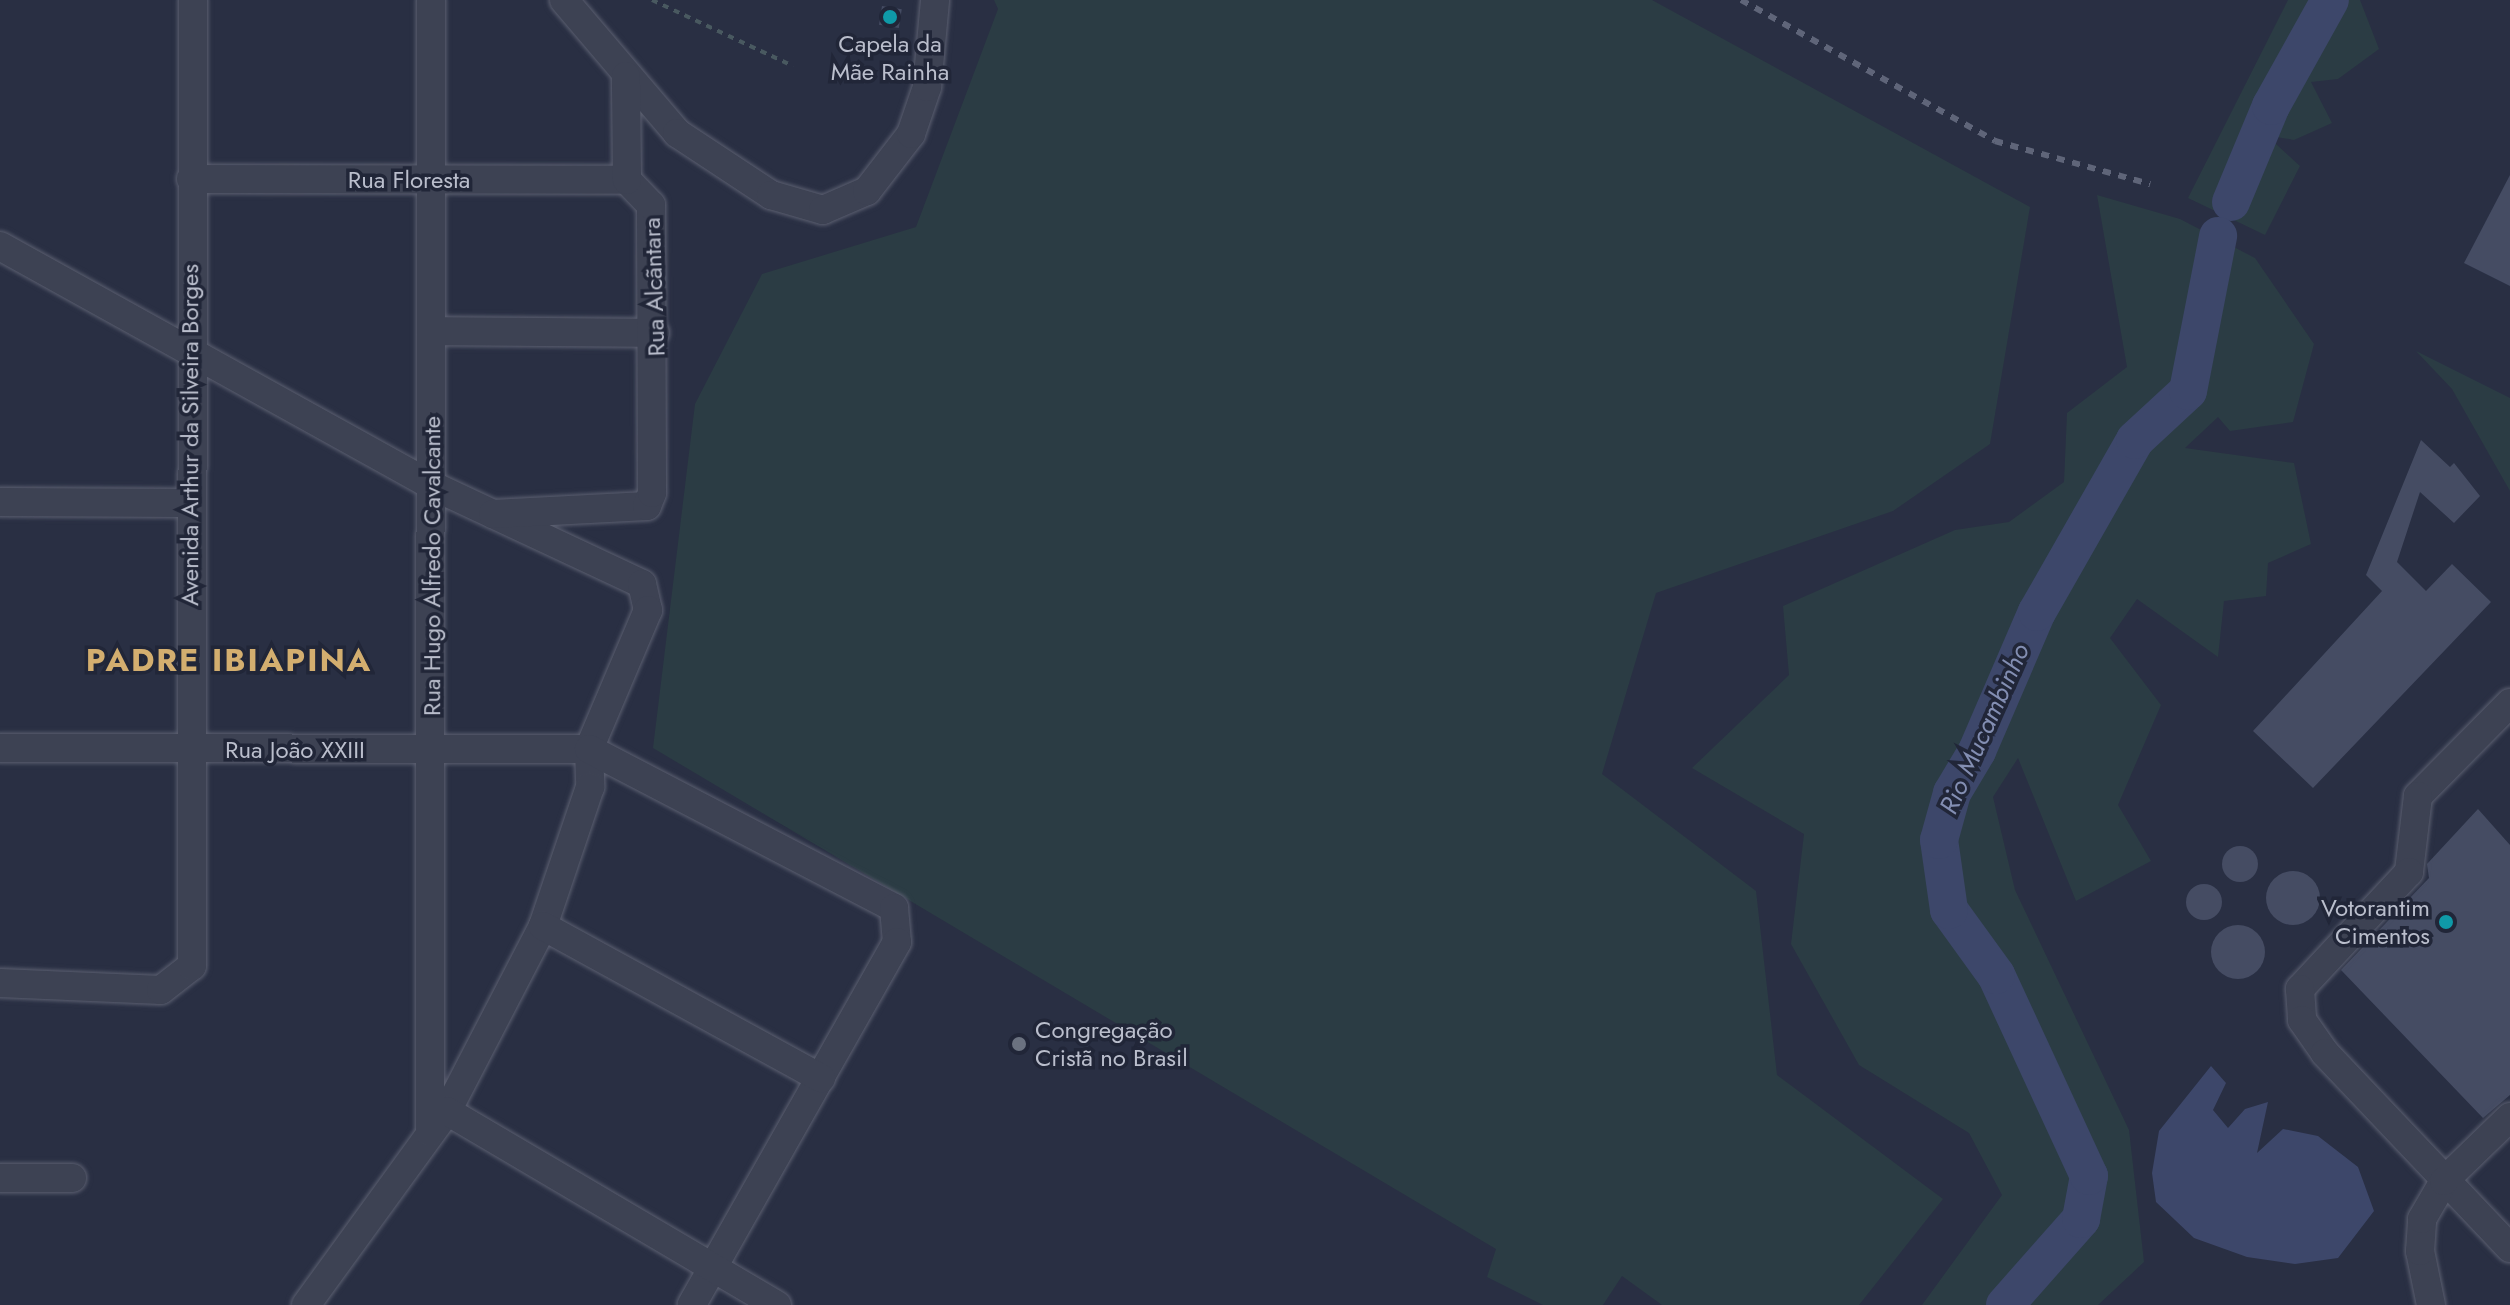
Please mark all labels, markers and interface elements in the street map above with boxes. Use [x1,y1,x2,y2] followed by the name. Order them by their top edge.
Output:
[881,8,899,26] marker: Capela da Mãe Rainha
[831,30,949,86] place label: Capela da Mãe Rainha
[348,166,470,194] street label: Rua Floresta
[637,217,671,357] street label: Rua Alcãntara
[176,264,204,606] street label: Avenida Arthur da Silveira Borges
[418,416,446,716] street label: Rua Hugo Alfredo Cavalcante
[1933,639,2037,819] water label: Rio Mucambinho
[86,641,372,679] district label: PADRE IBIAPINA
[225,736,365,764] street label: Rua João XXIII
[2321,894,2430,950] place label: Votorantim Cimentos
[2437,913,2455,931] marker: Votorantim Cimentos
[1035,1016,1188,1072] place label: Congregação Cristã no Brasil
[1010,1035,1028,1053] marker: Congregação Cristã no Brasil

